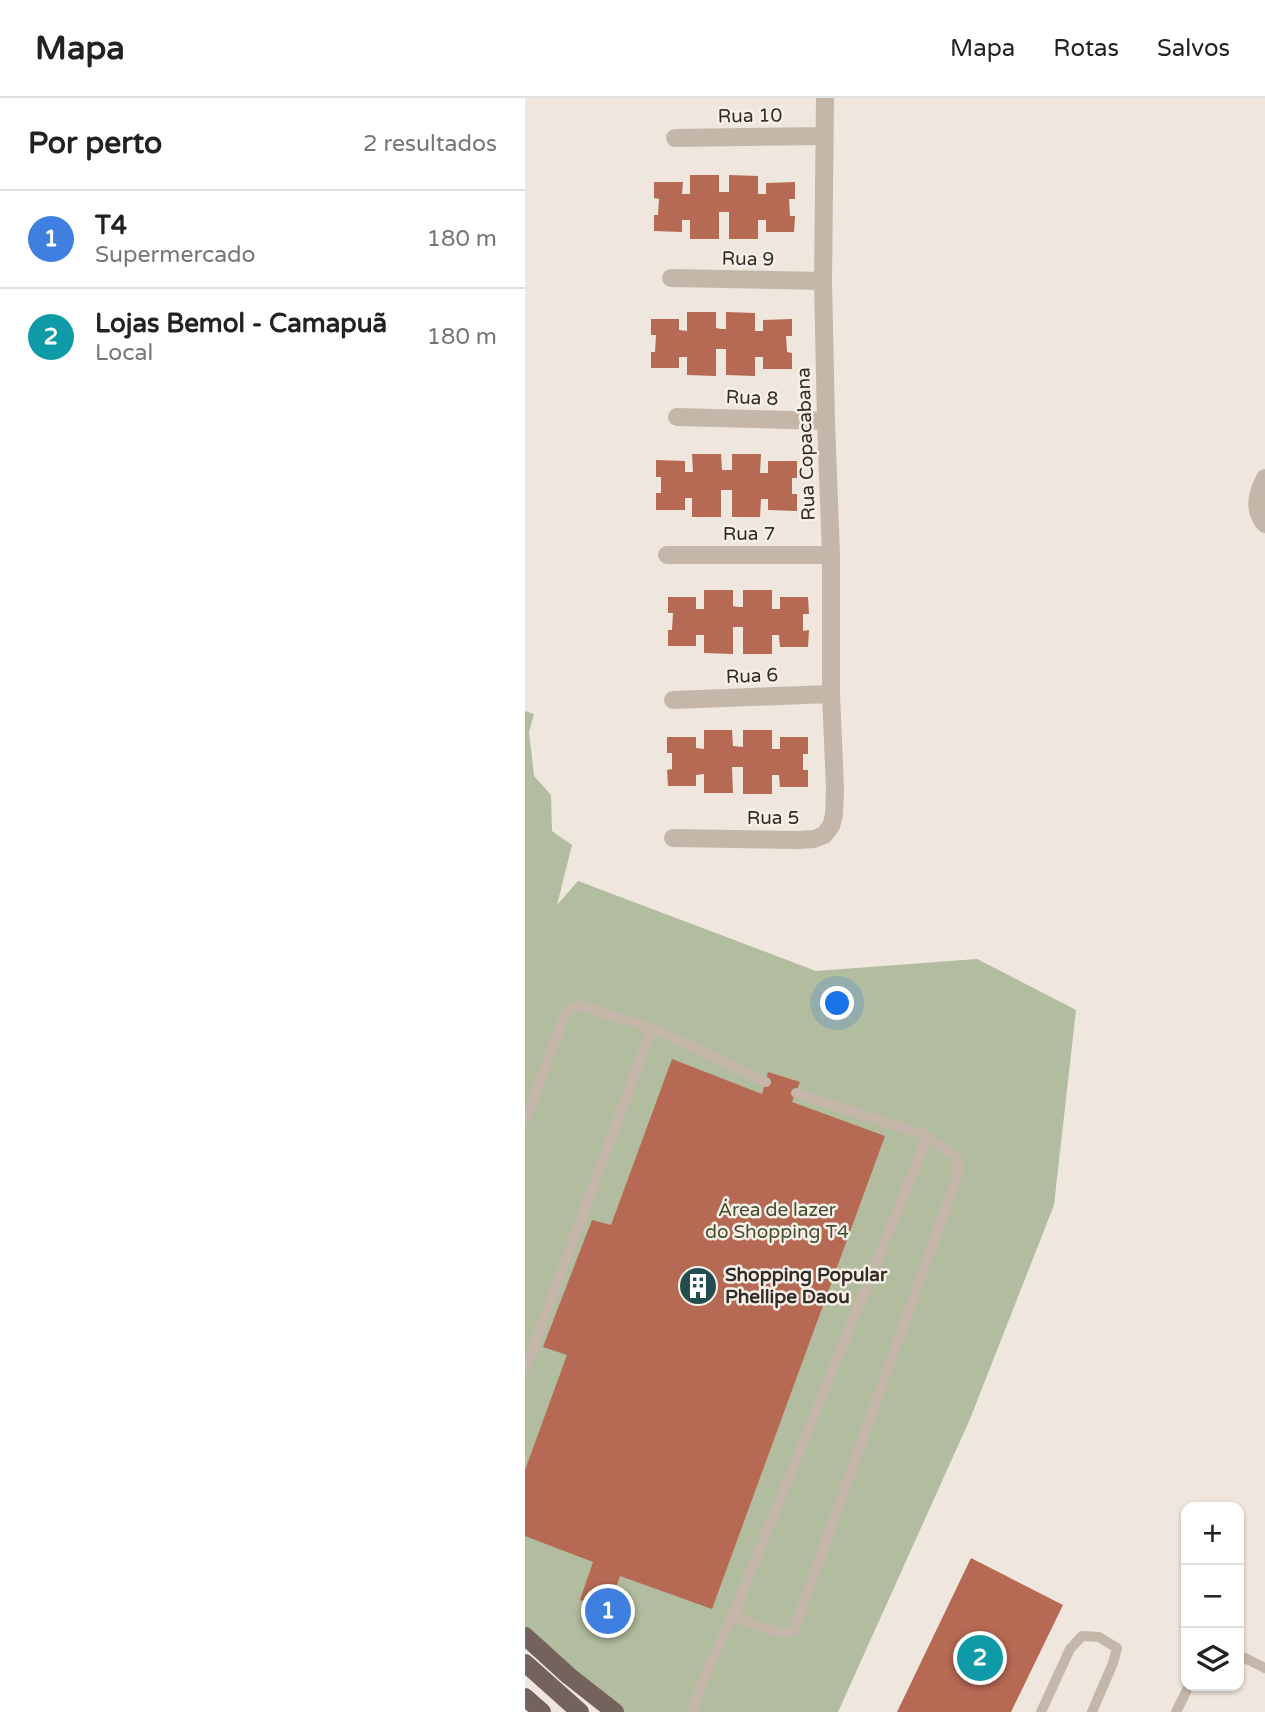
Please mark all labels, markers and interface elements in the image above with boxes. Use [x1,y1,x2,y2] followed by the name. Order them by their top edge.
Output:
[35,29,125,68] text: Mapa
[950,34,1015,63] text: Mapa
[1053,34,1119,63] text: Rotas
[1157,34,1230,63] text: Salvos
[718,104,783,128] street label: Rua 10
[28,125,162,162] text: Por perto
[363,130,497,158] text: 2 resultados
[95,210,127,241] text: T4
[44,225,58,253] text: 1
[427,225,497,253] text: 180 m
[95,241,256,269] text: Supermercado
[721,248,775,270] street label: Rua 9
[95,308,387,339] text: Lojas Bemol - Camapuã
[44,323,58,351] text: 2
[427,323,497,351] text: 180 m
[95,339,153,367] text: Local
[792,367,820,521] street label: Rua Copacabana
[725,386,779,410] street label: Rua 8
[723,523,775,545] street label: Rua 7
[725,664,779,688] street label: Rua 6
[747,807,799,829] street label: Rua 5
[820,986,854,1020] your location
[705,1198,849,1243] park label: Área de lazer do Shopping T4
[725,1264,888,1309] place label: Shopping Popular Phellipe Daou
[677,1265,719,1307] building icon: Shopping Popular Phellipe Daou
[1181,1502,1244,1691] map controls
[1181,1502,1244,1565] button: +
[1181,1565,1244,1628] button: −
[585,1585,631,1637] pin: 1
[1181,1628,1244,1691] button: layers
[957,1632,1003,1684] pin: 2

